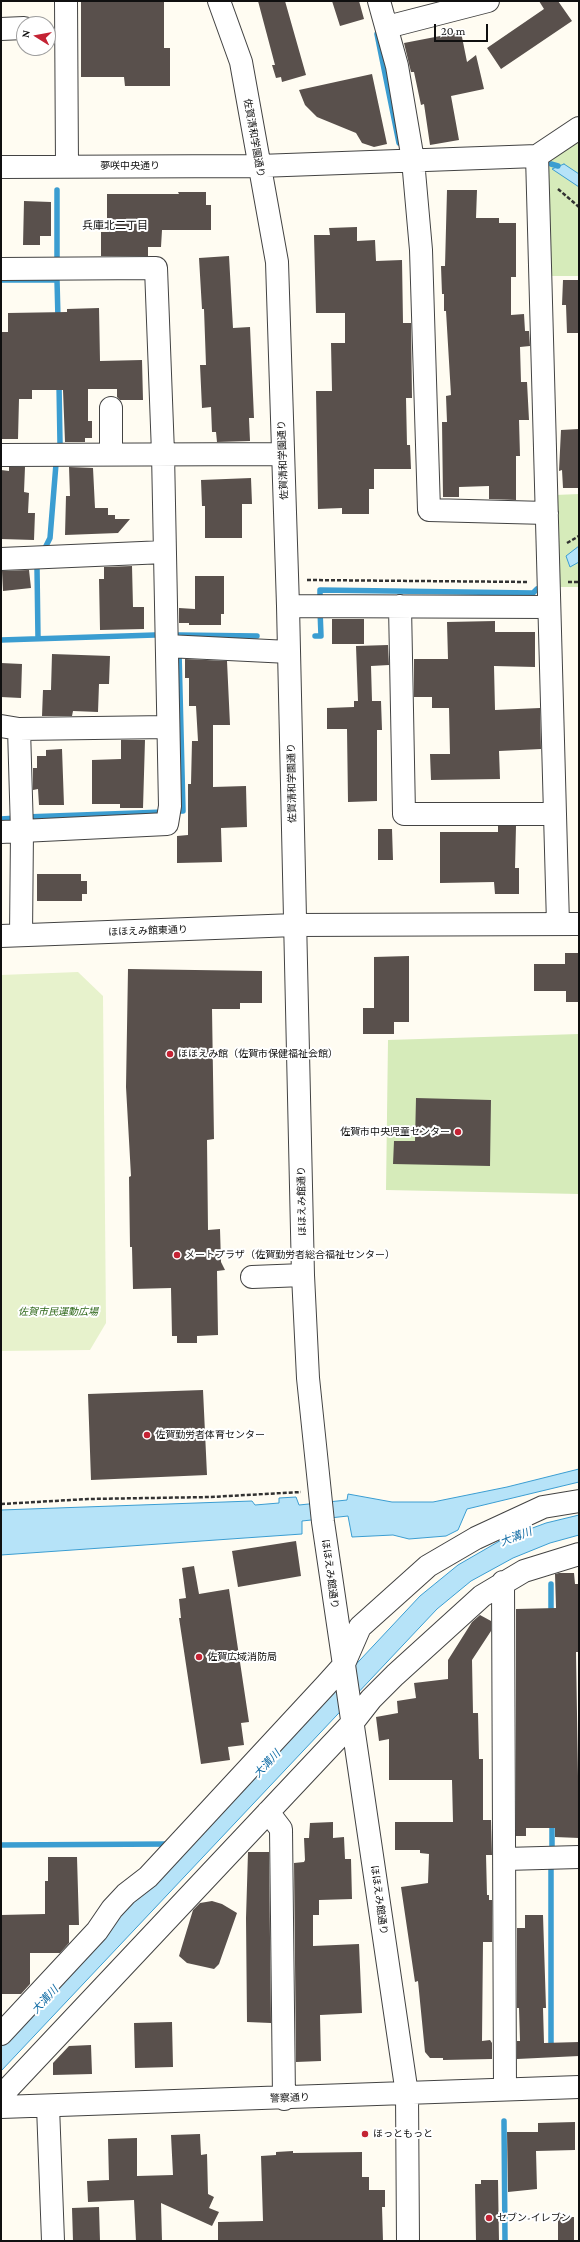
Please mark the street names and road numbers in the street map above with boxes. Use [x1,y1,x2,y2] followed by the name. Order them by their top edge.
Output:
[241,98,267,178] street label: 佐賀清和学園通り
[100,160,160,172] street label: 夢咲中央通り
[276,420,290,500] street label: 佐賀清和学園通り
[285,743,299,823] street label: 佐賀清和学園通り
[108,924,188,938] street label: ほほえみ館東通り
[295,1166,309,1236] street label: ほほえみ館通り
[319,1539,341,1609] street label: ほほえみ館通り
[368,1865,390,1935] street label: ほほえみ館通り
[270,2091,310,2105] street label: 警察通り

